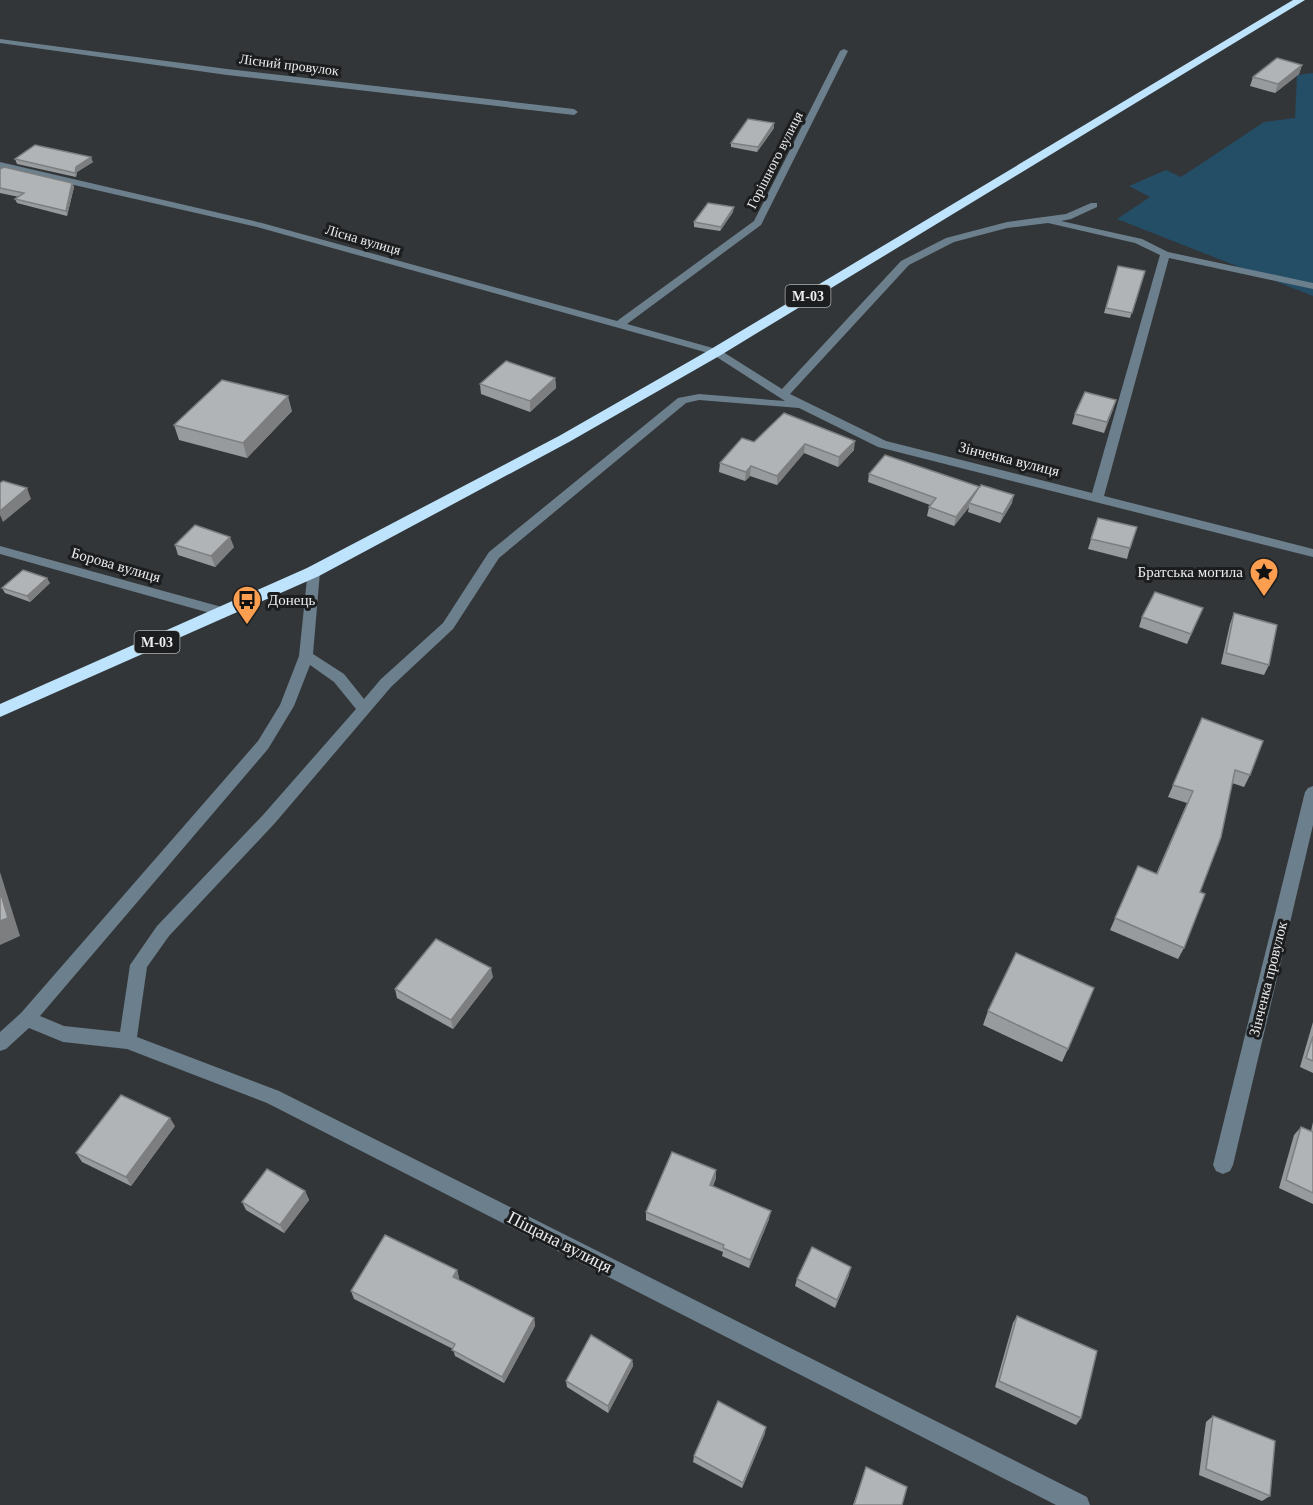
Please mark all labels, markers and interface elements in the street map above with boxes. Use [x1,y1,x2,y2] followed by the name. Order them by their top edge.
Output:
[238,51,340,79] street label: Лісний провулок
[744,109,806,211] street label: Горішного вулиця
[324,222,403,258] street label: Лісна вулиця
[786,285,830,307] road number: М-03
[957,439,1061,479] street label: Зінченка вулиця
[69,545,163,585] street label: Борова вулиця
[1248,556,1280,598] place icon: Братська могила
[1138,564,1243,580] place label: Братська могила
[231,584,263,626] bus stop icon: Донець
[268,592,315,608] place label: Донець
[134,631,180,653] road number: М-03
[1246,919,1290,1038] street label: Зінченка провулок
[504,1207,616,1277] street label: Піщана вулиця

